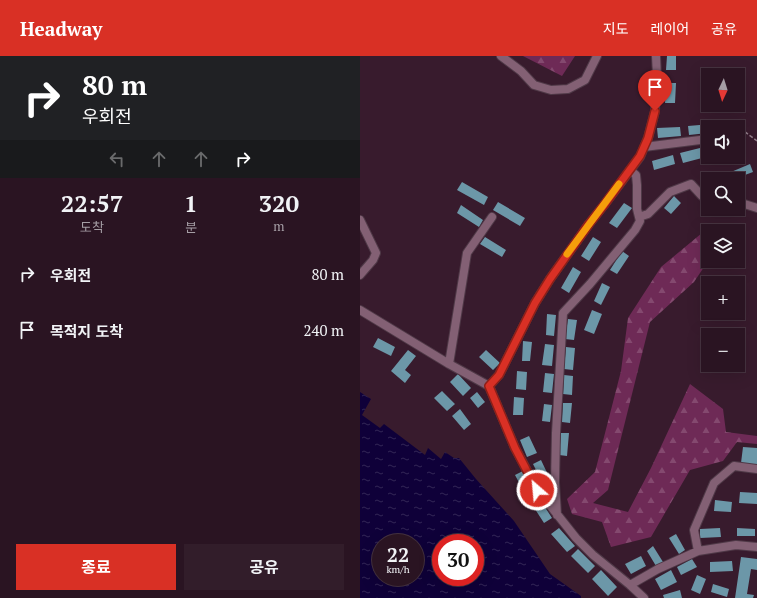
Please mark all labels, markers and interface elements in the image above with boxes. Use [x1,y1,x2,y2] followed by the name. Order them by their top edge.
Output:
[20,16,102,41] text: Headway
[603,19,629,38] text: 지도
[651,19,689,38] text: 레이어
[711,19,737,38] text: 공유
[82,66,147,103] text: 80 m
[701,68,745,112] north arrow
[701,68,745,372] map controls
[638,70,672,111] pin
[16,72,68,124] icon: right
[644,76,666,98] icon: arrive
[82,104,132,128] text: 우회전
[701,120,745,164] button: sound
[106,148,128,170] icon: left
[148,148,170,170] icon: ahead
[190,148,212,170] icon: ahead
[232,148,254,170] icon: right
[701,172,745,216] button: search
[61,187,123,219] text: 22:57
[184,187,198,219] text: 1
[258,187,299,219] text: 320
[273,217,284,235] text: m
[80,218,104,236] text: 도착
[185,218,197,236] text: 분
[701,224,745,268] button: layers
[16,263,38,285] icon: right
[311,264,344,284] text: 80 m
[50,265,91,285] text: 우회전
[701,276,745,320] button: +
[16,319,38,341] icon: arrive
[303,320,344,340] text: 240 m
[50,321,123,341] text: 목적지 도착
[701,328,745,372] button: −
[516,469,558,511] position arrow
[432,534,484,586] speed limit sign: 30
[387,541,409,568] text: 22
[16,544,176,590] button: 종료
[184,544,344,590] button: 공유
[386,563,410,576] text: km/h

